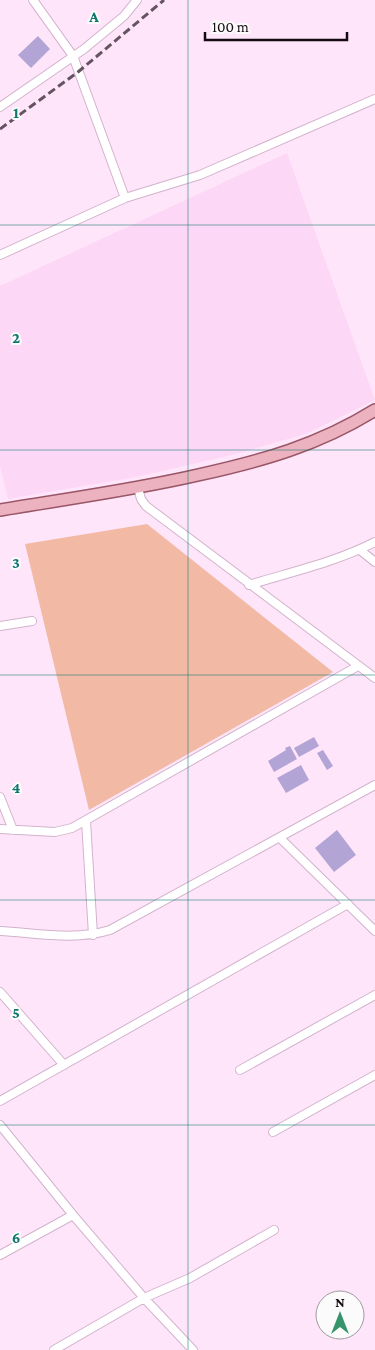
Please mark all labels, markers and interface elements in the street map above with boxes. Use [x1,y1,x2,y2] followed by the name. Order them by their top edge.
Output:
[88,8,99,25] text: A
[205,10,348,42] scale bar
[212,19,249,35] text: 100 m
[13,104,19,121] text: 1
[12,329,20,346] text: 2
[12,554,20,571] text: 3
[12,779,21,796] text: 4
[12,1004,20,1021] text: 5
[12,1229,20,1246] text: 6
[315,1290,365,1340] north arrow
[335,1294,345,1310] text: N

